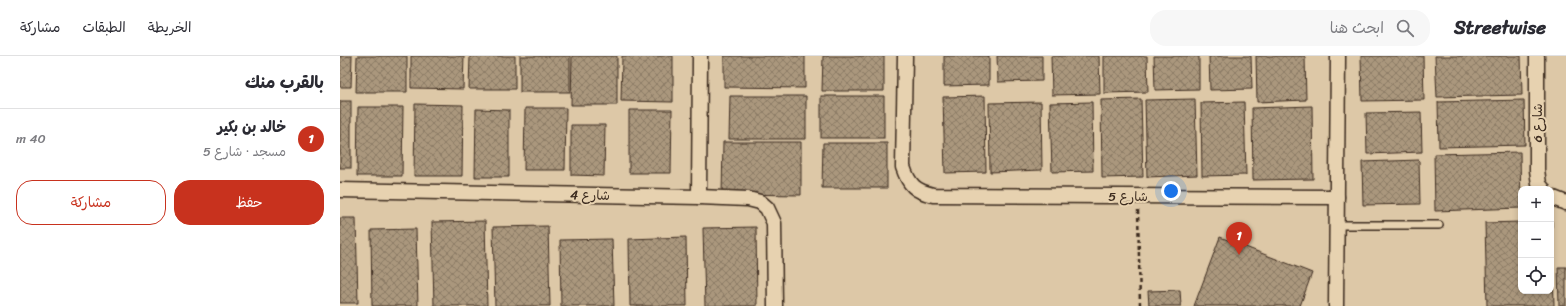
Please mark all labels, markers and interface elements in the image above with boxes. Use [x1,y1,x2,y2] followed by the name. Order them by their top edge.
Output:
[1150,10,1430,46] search box
[1454,11,1546,44] text: Streetwise
[20,15,60,40] text: مشاركة
[82,15,126,40] text: الطبقات
[148,15,191,40] text: الخريطة
[1330,15,1384,41] text: ابحث هنا
[1394,17,1416,39] icon: search
[245,67,324,97] text: بالقرب منك
[1526,104,1549,142] street label: شارع 6
[217,114,286,140] text: خالد بن بكير
[16,127,46,150] text: 40 m
[308,127,314,150] text: 1
[203,140,286,163] text: مسجد · شارع 5
[16,180,166,225] button: مشاركة
[174,180,324,225] button: حفظ
[1161,181,1181,201] your location
[570,183,610,207] street label: شارع 4
[1108,185,1148,208] street label: شارع 5
[1518,186,1554,294] map controls
[1518,186,1554,222] button: +
[1226,222,1252,255] pin: 1
[1518,222,1554,258] button: −
[1518,258,1554,294] button: locate

